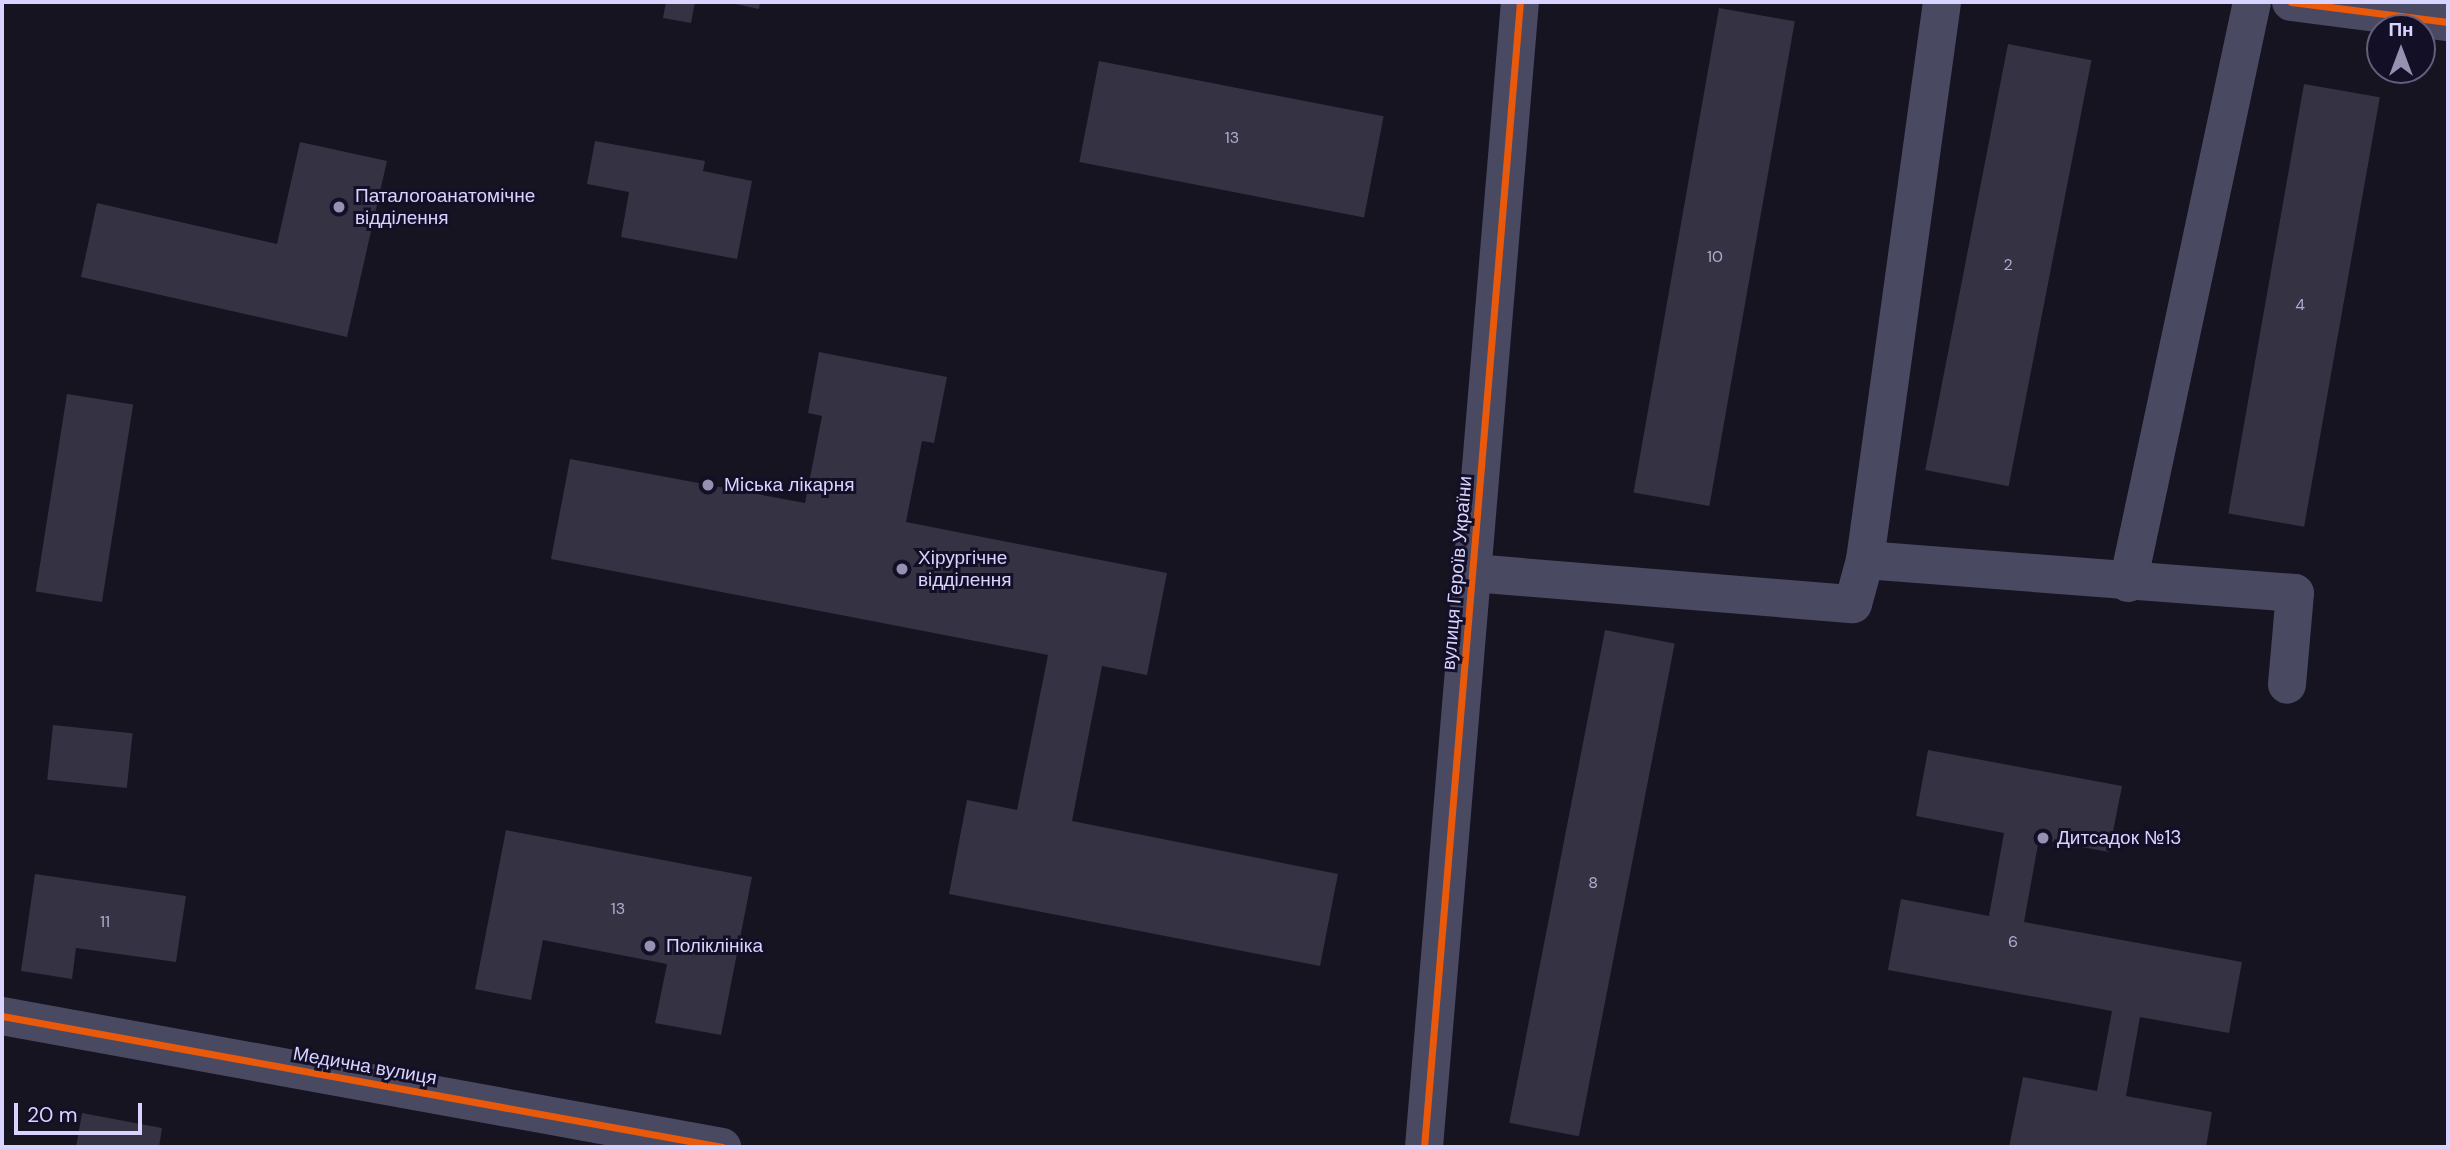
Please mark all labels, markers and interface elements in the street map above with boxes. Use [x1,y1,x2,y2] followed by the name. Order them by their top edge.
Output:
[2366,14,2436,84] north arrow
[2388,17,2414,42] text: Пн
[1225,128,1239,148] house number: 13
[355,185,535,229] place label: Паталогоанатомічне відділення
[329,197,349,217] marker: Паталогоанатомічне відділення
[1707,247,1723,267] house number: 10
[2003,255,2013,275] house number: 2
[2295,295,2305,315] house number: 4
[724,474,854,496] place label: Мiська лiкарня
[698,475,718,495] marker: Мiська лiкарня
[1437,475,1477,671] street label: вулиця Героїв України
[918,547,1012,591] place label: Хірургічне відділення
[892,559,912,579] marker: Хірургічне відділення
[2057,827,2182,849] place label: Дитсадок №13
[2035,830,2051,846] marker: Дитсадок №13
[1588,873,1598,893] house number: 8
[611,899,625,919] house number: 13
[100,912,110,932] house number: 11
[2008,932,2018,952] house number: 6
[666,935,763,957] place label: Поліклініка
[640,936,660,956] marker: Поліклініка
[291,1042,439,1090] street label: Медична вулиця
[18,1090,145,1134] scale bar
[27,1101,78,1129] text: 20 m

